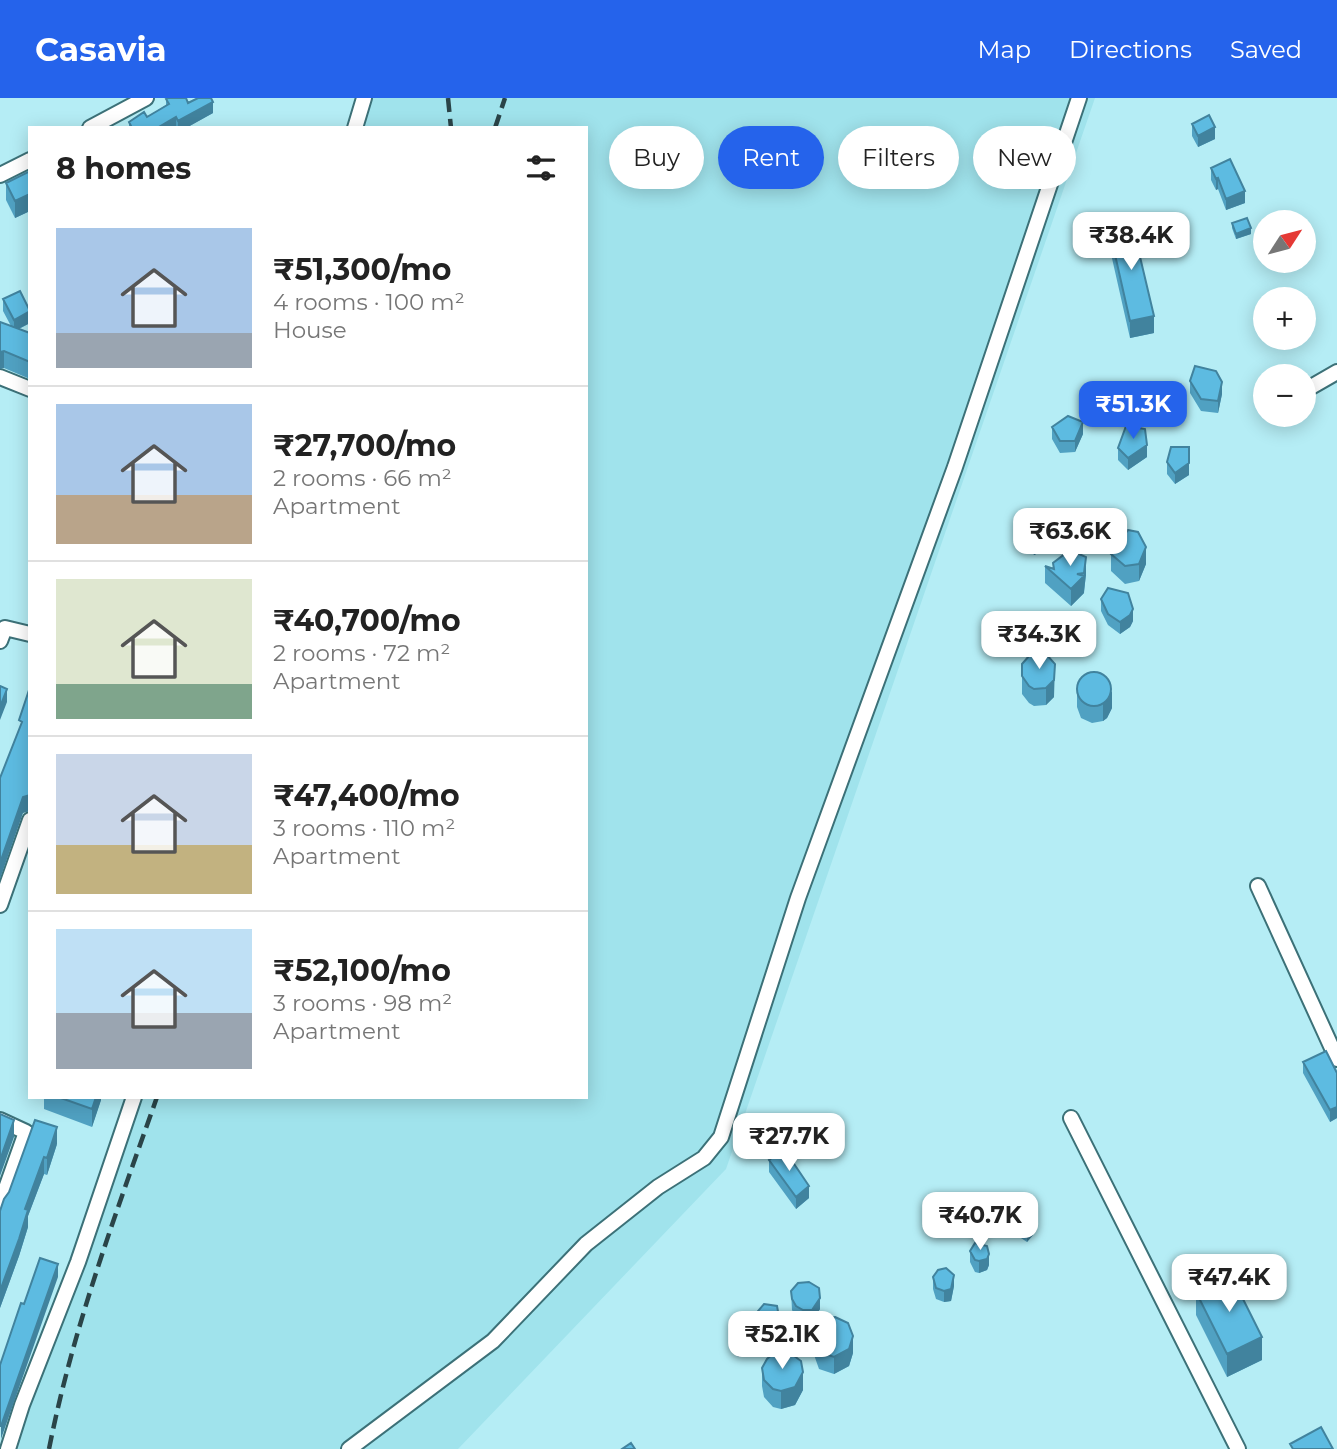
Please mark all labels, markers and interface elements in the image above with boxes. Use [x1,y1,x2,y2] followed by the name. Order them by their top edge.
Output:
[35,29,167,69] text: Casavia
[978,35,1031,64] text: Map
[1069,35,1192,64] text: Directions
[1230,35,1302,64] text: Saved
[609,126,704,189] chip: Buy
[718,126,824,189] chip: Rent
[838,126,959,189] chip: Filters
[973,126,1076,189] chip: New
[522,149,560,187] icon: filters
[56,150,191,187] text: 8 homes
[1253,210,1316,273] north arrow
[1253,210,1316,427] map controls
[1074,212,1188,272] pin: ₹38.4K
[1089,221,1173,249] text: ₹38.4K
[273,251,451,288] text: ₹51,300/mo
[112,256,196,340] icon: home
[1253,287,1316,350] button: +
[273,288,465,316] text: 4 rooms · 100 m²
[273,316,347,344] text: House
[1253,364,1316,427] button: −
[1076,382,1190,441] pin: ₹51.3K
[1095,390,1171,418] text: ₹51.3K
[273,427,456,464] text: ₹27,700/mo
[112,432,196,516] icon: home
[273,464,452,492] text: 2 rooms · 66 m²
[273,492,401,520] text: Apartment
[1013,508,1127,568] pin: ₹63.6K
[1029,517,1111,545] text: ₹63.6K
[273,602,461,639] text: ₹40,700/mo
[112,607,196,691] icon: home
[982,612,1096,671] pin: ₹34.3K
[997,620,1081,648] text: ₹34.3K
[273,639,450,667] text: 2 rooms · 72 m²
[273,667,401,695] text: Apartment
[273,777,460,814] text: ₹47,400/mo
[112,782,196,866] icon: home
[273,814,455,842] text: 3 rooms · 110 m²
[273,842,401,870] text: Apartment
[273,952,451,989] text: ₹52,100/mo
[112,957,196,1041] icon: home
[273,989,452,1017] text: 3 rooms · 98 m²
[273,1017,401,1045] text: Apartment
[732,1114,846,1173] pin: ₹27.7K
[749,1122,829,1150] text: ₹27.7K
[923,1192,1037,1252] pin: ₹40.7K
[938,1201,1022,1229] text: ₹40.7K
[1172,1254,1286,1314] pin: ₹47.4K
[1188,1263,1270,1291] text: ₹47.4K
[725,1312,839,1371] pin: ₹52.1K
[744,1320,820,1348] text: ₹52.1K

